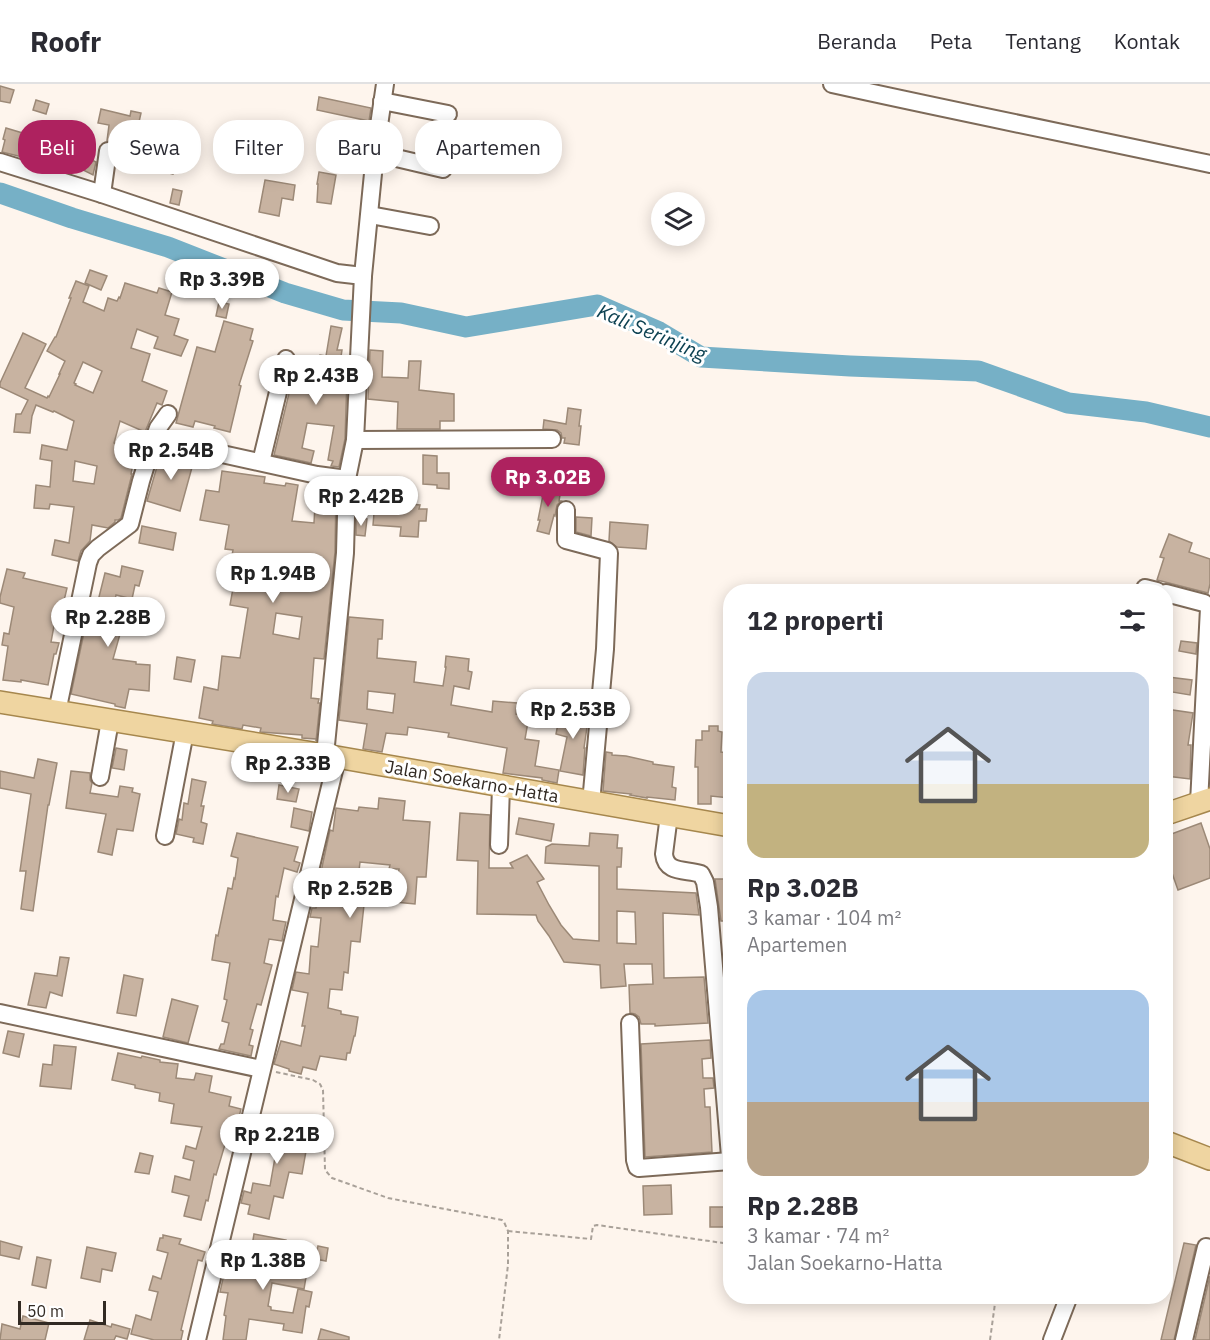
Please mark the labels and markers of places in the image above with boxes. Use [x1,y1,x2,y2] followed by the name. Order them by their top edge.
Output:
[160,259,284,310] pin: Rp 3.39B
[254,355,378,406] pin: Rp 2.43B
[109,430,233,481] pin: Rp 2.54B
[486,457,610,508] pin: Rp 3.02B
[299,476,423,527] pin: Rp 2.42B
[211,553,335,604] pin: Rp 1.94B
[46,597,170,648] pin: Rp 2.28B
[511,689,635,740] pin: Rp 2.53B
[226,743,350,794] pin: Rp 2.33B
[288,868,412,919] pin: Rp 2.52B
[215,1114,339,1165] pin: Rp 2.21B
[201,1240,325,1291] pin: Rp 1.38B

